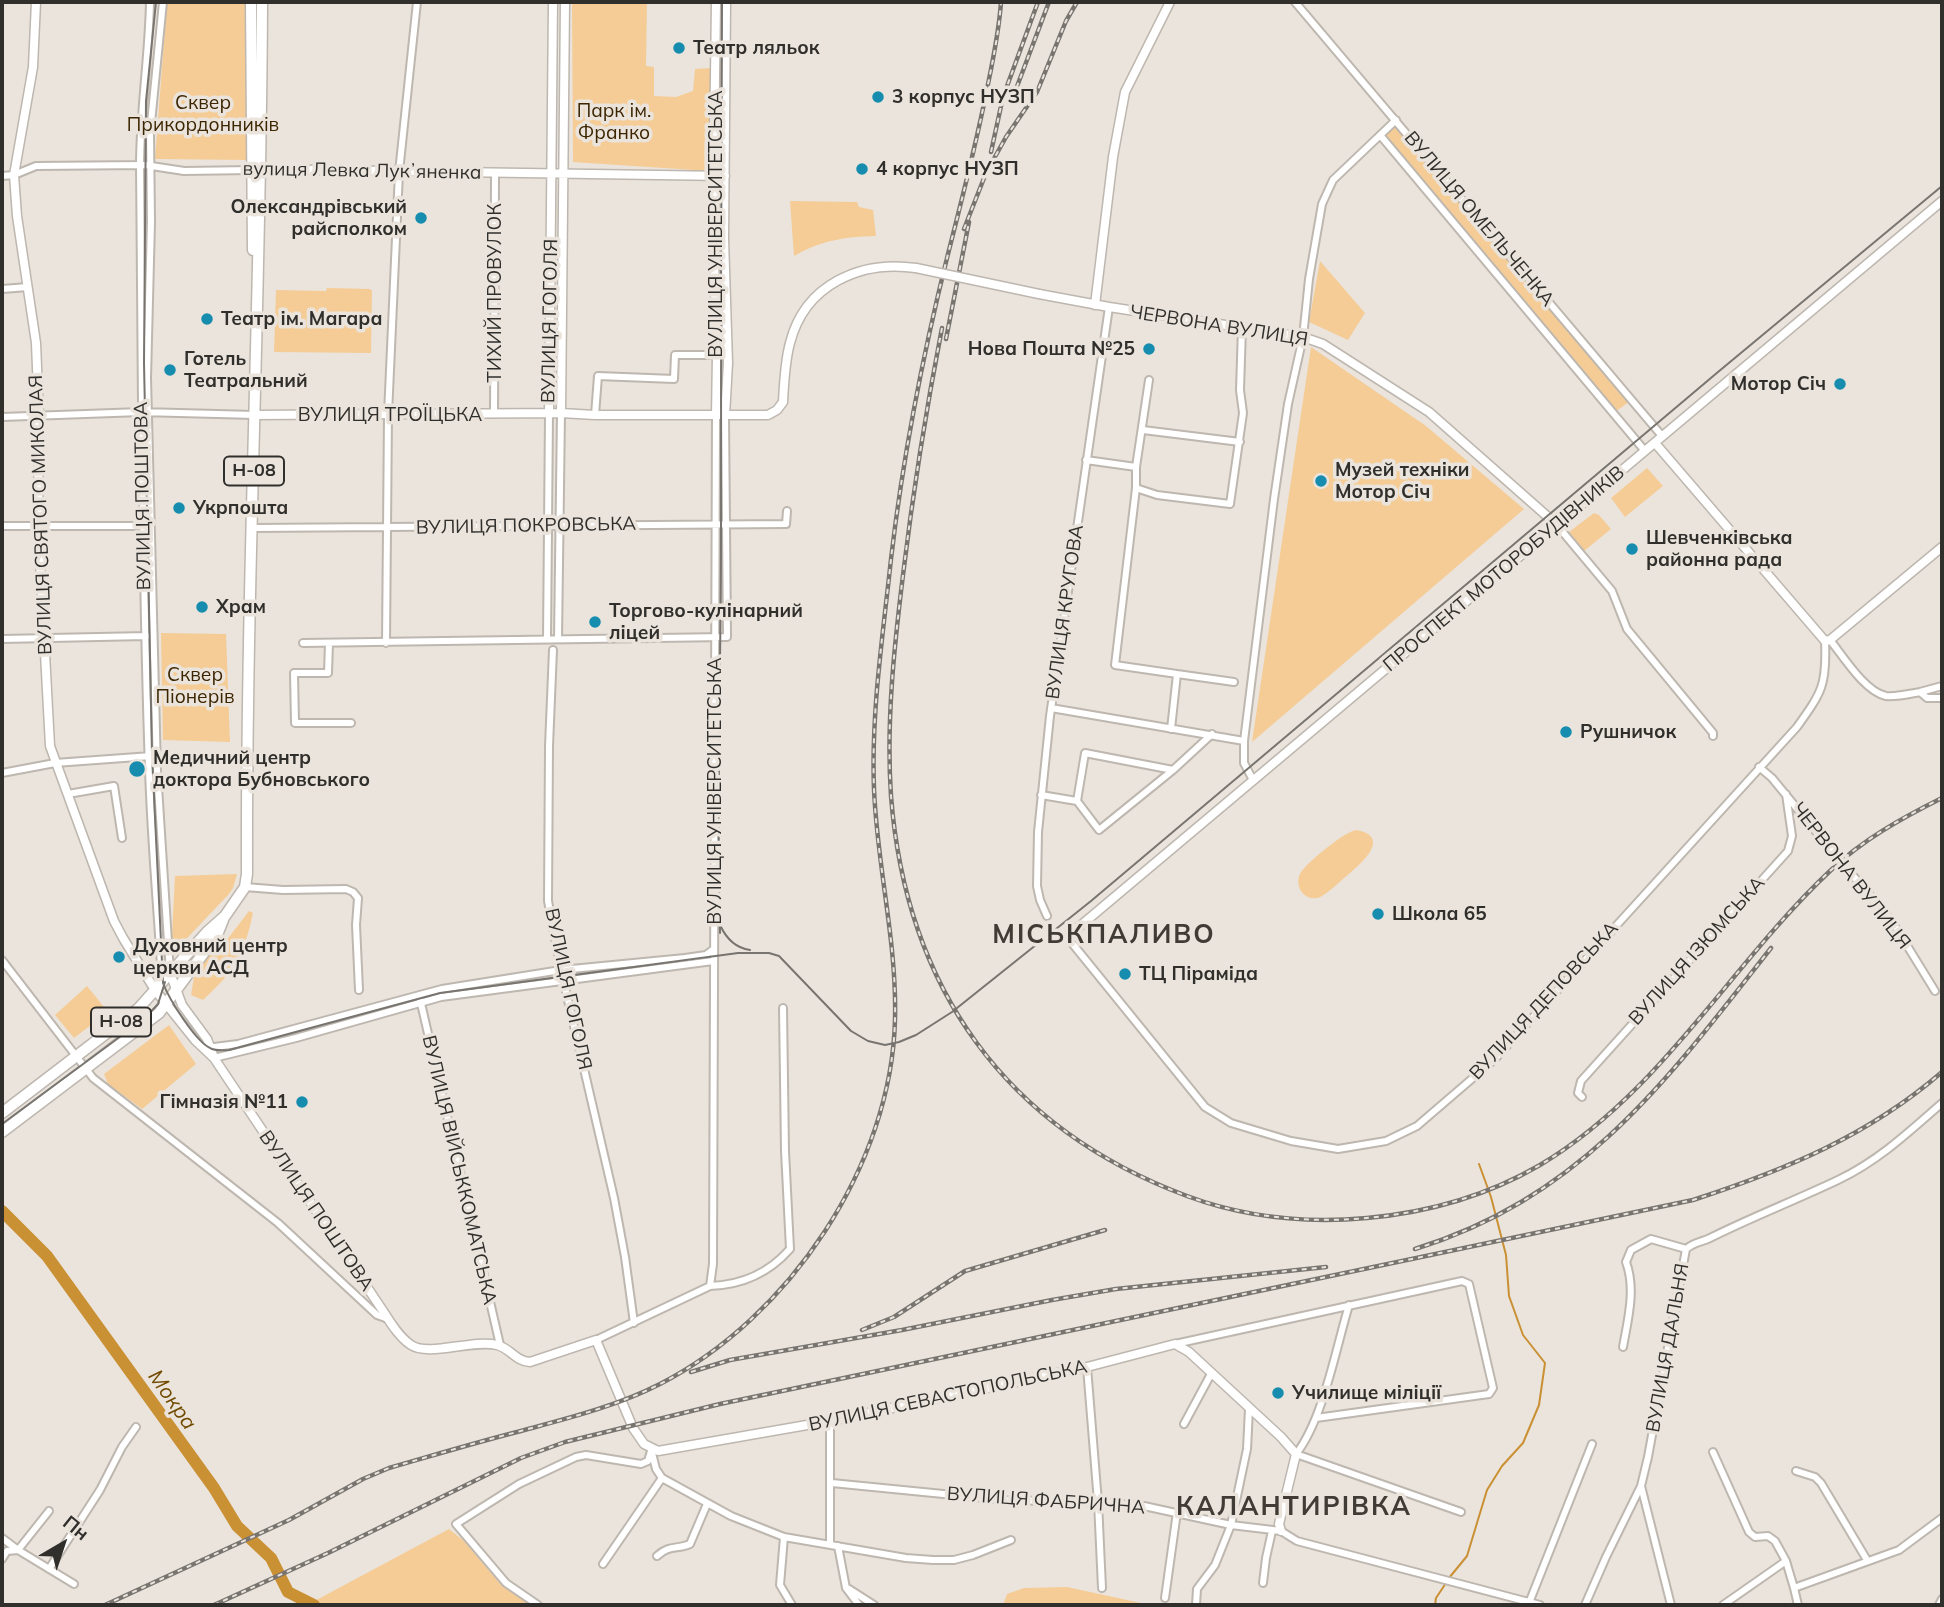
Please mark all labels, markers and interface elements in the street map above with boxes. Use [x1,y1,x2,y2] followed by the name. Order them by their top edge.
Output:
[693,37,819,59] place label: Театр ляльок
[671,40,687,56] marker: Театр ляльок
[892,86,1035,108] place label: 3 корпус НУЗП
[870,89,886,105] marker: 3 корпус НУЗП
[705,90,727,358] street label: ВУЛИЦЯ УНІВЕРСИТЕТСЬКА
[127,92,279,136] park label: Сквер Прикордонників
[577,100,651,144] park label: Парк ім. Франко
[1399,127,1559,311] street label: ВУЛИЦЯ ОМЕЛЬЧЕНКА
[242,158,482,184] street label: вулиця Левка Лукʼяненка
[876,158,1019,180] place label: 4 корпус НУЗП
[854,161,870,177] marker: 4 корпус НУЗП
[230,196,407,240] place label: Олександрівський райсполком
[484,203,506,383] street label: ТИХИЙ ПРОВУЛОК
[413,210,429,226] marker: Олександрівський райсполком
[537,239,563,403] street label: ВУЛИЦЯ ГОГОЛЯ
[1128,301,1310,351] street label: ЧЕРВОНА ВУЛИЦЯ
[221,308,382,330] place label: Театр ім. Магара
[199,311,215,327] marker: Театр ім. Магара
[968,338,1135,360] place label: Нова Пошта №25
[1141,341,1157,357] marker: Нова Пошта №25
[184,348,308,392] place label: Готель Театральний
[162,362,178,378] marker: Готель Театральний
[1731,373,1826,395] place label: Мотор Січ
[25,375,57,655] street label: ВУЛИЦЯ СВЯТОГО МИКОЛАЯ
[1832,376,1848,392] marker: Мотор Січ
[130,401,156,591] street label: ВУЛИЦЯ ПОШТОВА
[298,404,482,426] street label: ВУЛИЦЯ ТРОЇЦЬКА
[224,457,284,486] road number: Н-08
[1335,459,1469,503] place label: Музей техніки Мотор Січ
[1379,461,1629,677] street label: ПРОСПЕКТ МОТОРОБУДІВНИКІВ
[1313,473,1329,489] marker: Музей техніки Мотор Січ
[193,497,288,519] place label: Укрпошта
[171,500,187,516] marker: Укрпошта
[416,513,636,539] street label: ВУЛИЦЯ ПОКРОВСЬКА
[1041,523,1089,701] street label: ВУЛИЦЯ КРУГОВА
[1646,527,1793,571] place label: Шевченківська районна рада
[1624,541,1640,557] marker: Шевченківська районна рада
[216,596,266,618] place label: Храм
[194,599,210,615] marker: Храм
[609,600,803,644] place label: Торгово-кулінарний ліцей
[587,614,603,630] marker: Торгово-кулінарний ліцей
[704,657,726,925] street label: ВУЛИЦЯ УНІВЕРСИТЕТСЬКА
[155,664,235,708] park label: Сквер Піонерів
[1580,721,1676,743] place label: Рушничок
[1558,724,1574,740] marker: Рушничок
[153,747,370,791] place label: Медичний центр доктора Бубновського
[127,759,147,779] marker: Медичний центр доктора Бубновського
[1787,798,1915,954] street label: ЧЕРВОНА ВУЛИЦЯ
[1624,872,1770,1030] street label: ВУЛИЦЯ ІЗЮМСЬКА
[1392,903,1487,925] place label: Школа 65
[540,906,596,1072] street label: ВУЛИЦЯ ГОГОЛЯ
[1370,906,1386,922] marker: Школа 65
[1465,917,1623,1085] street label: ВУЛИЦЯ ДЕПОВСЬКА
[994,919,1214,951] district label: МІСЬКПАЛИВО
[133,935,288,979] place label: Духовний центр церкви АСД
[111,949,127,965] marker: Духовний центр церкви АСД
[1139,963,1258,985] place label: ТЦ Піраміда
[1117,966,1133,982] marker: ТЦ Піраміда
[91,1007,151,1036] road number: Н-08
[417,1033,501,1307] street label: ВУЛИЦЯ ВІЙСЬККОМАТСЬКА
[160,1091,288,1113] place label: Гімназія №11
[294,1094,310,1110] marker: Гімназія №11
[254,1126,378,1296] street label: ВУЛИЦЯ ПОШТОВА
[1642,1262,1694,1434] street label: ВУЛИЦЯ ДАЛЬНЯ
[807,1355,1089,1437] street label: ВУЛИЦЯ СЕВАСТОПОЛЬСЬКА
[142,1365,202,1435] water label: Мокра
[1292,1382,1441,1404] place label: Училище міліції
[1270,1385,1286,1401] marker: Училище міліції
[946,1483,1146,1519] street label: ВУЛИЦЯ ФАБРИЧНА
[1177,1491,1411,1523] district label: КАЛАНТИРІВКА
[28,1509,98,1579] north arrow
[58,1510,94,1545] text: Пн

